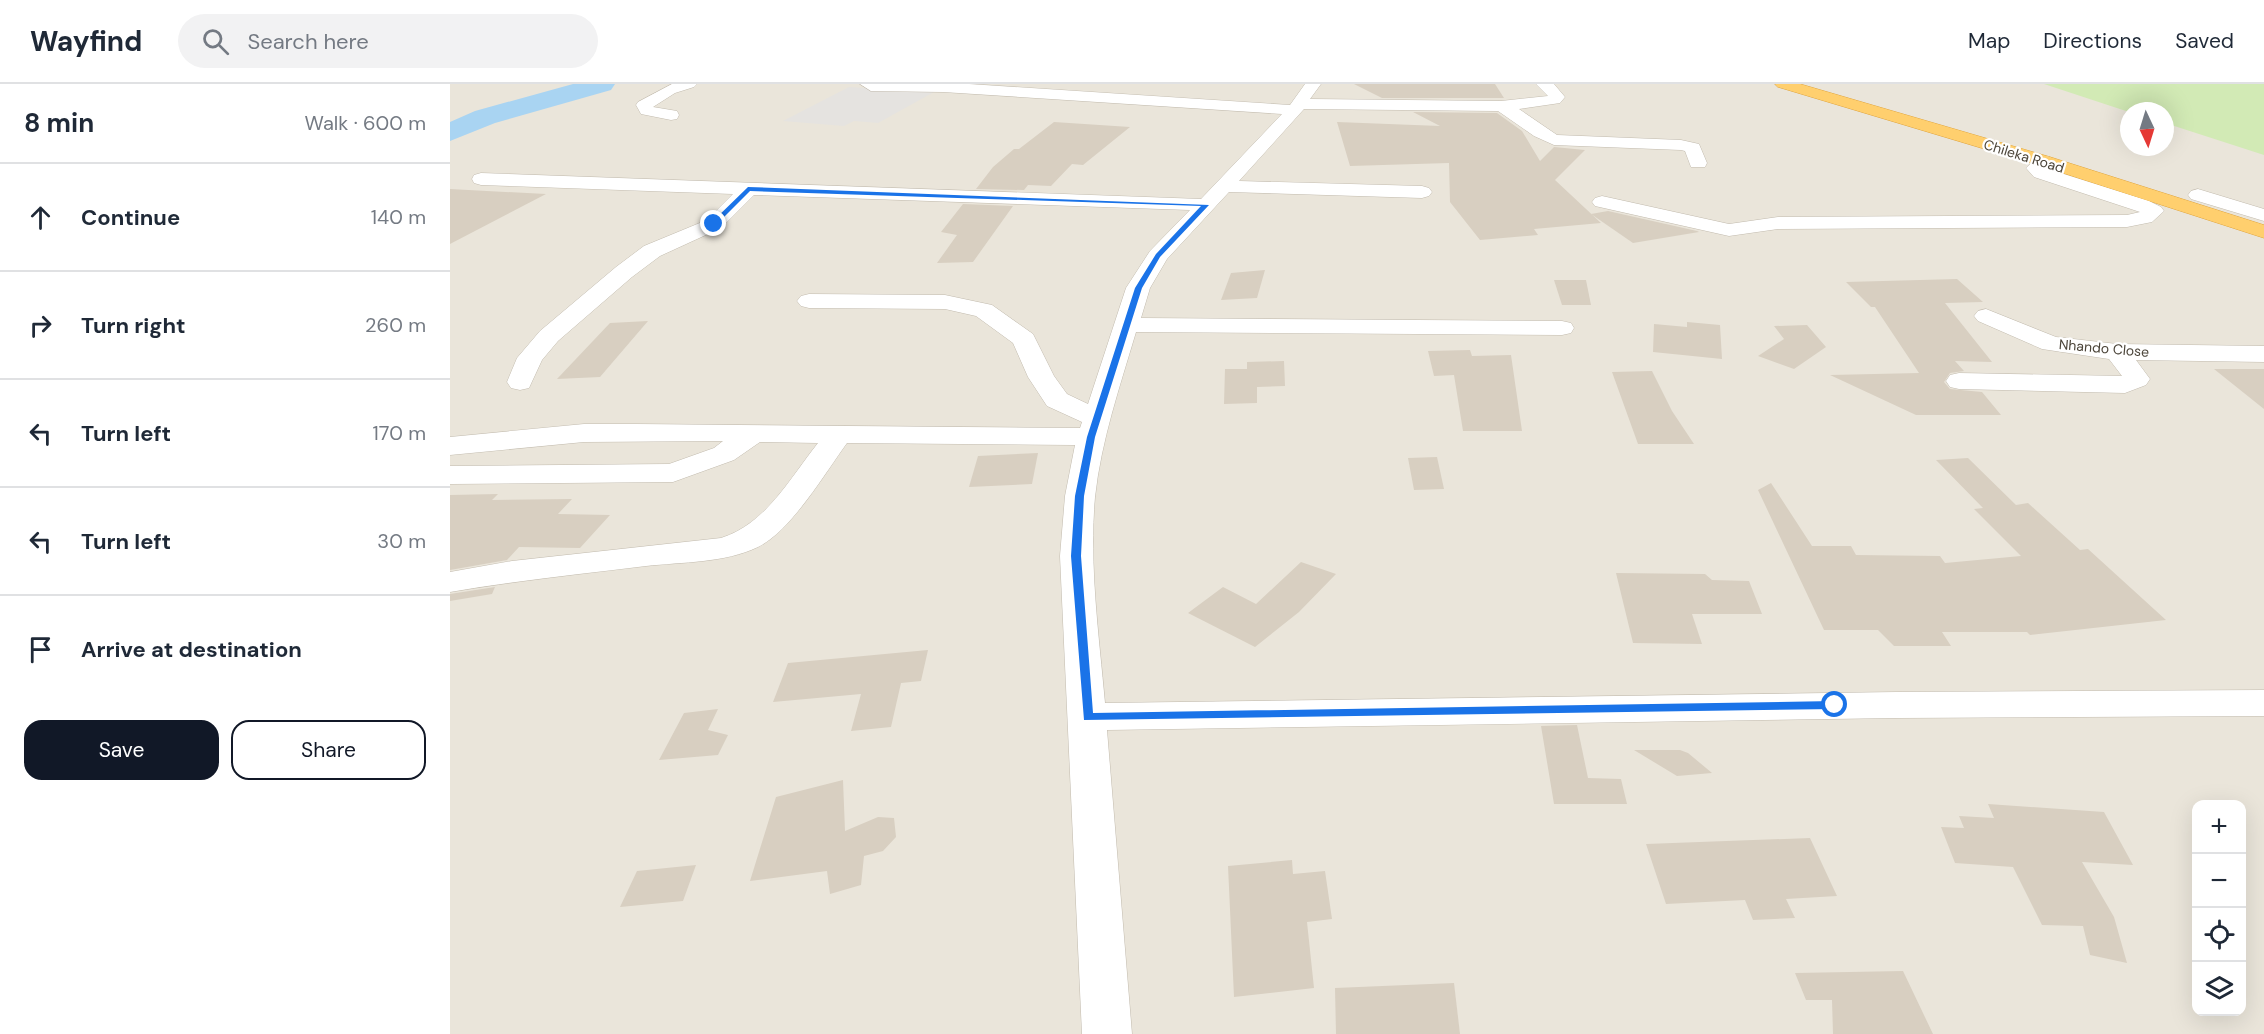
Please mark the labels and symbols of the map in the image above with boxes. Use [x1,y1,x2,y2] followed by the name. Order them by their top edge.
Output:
[2120,102,2174,156] north arrow
[1981,135,2067,177] street label: Chileka Road
[700,210,726,236] route end
[2058,335,2150,361] street label: Nhando Close
[1821,691,1847,717] route start

